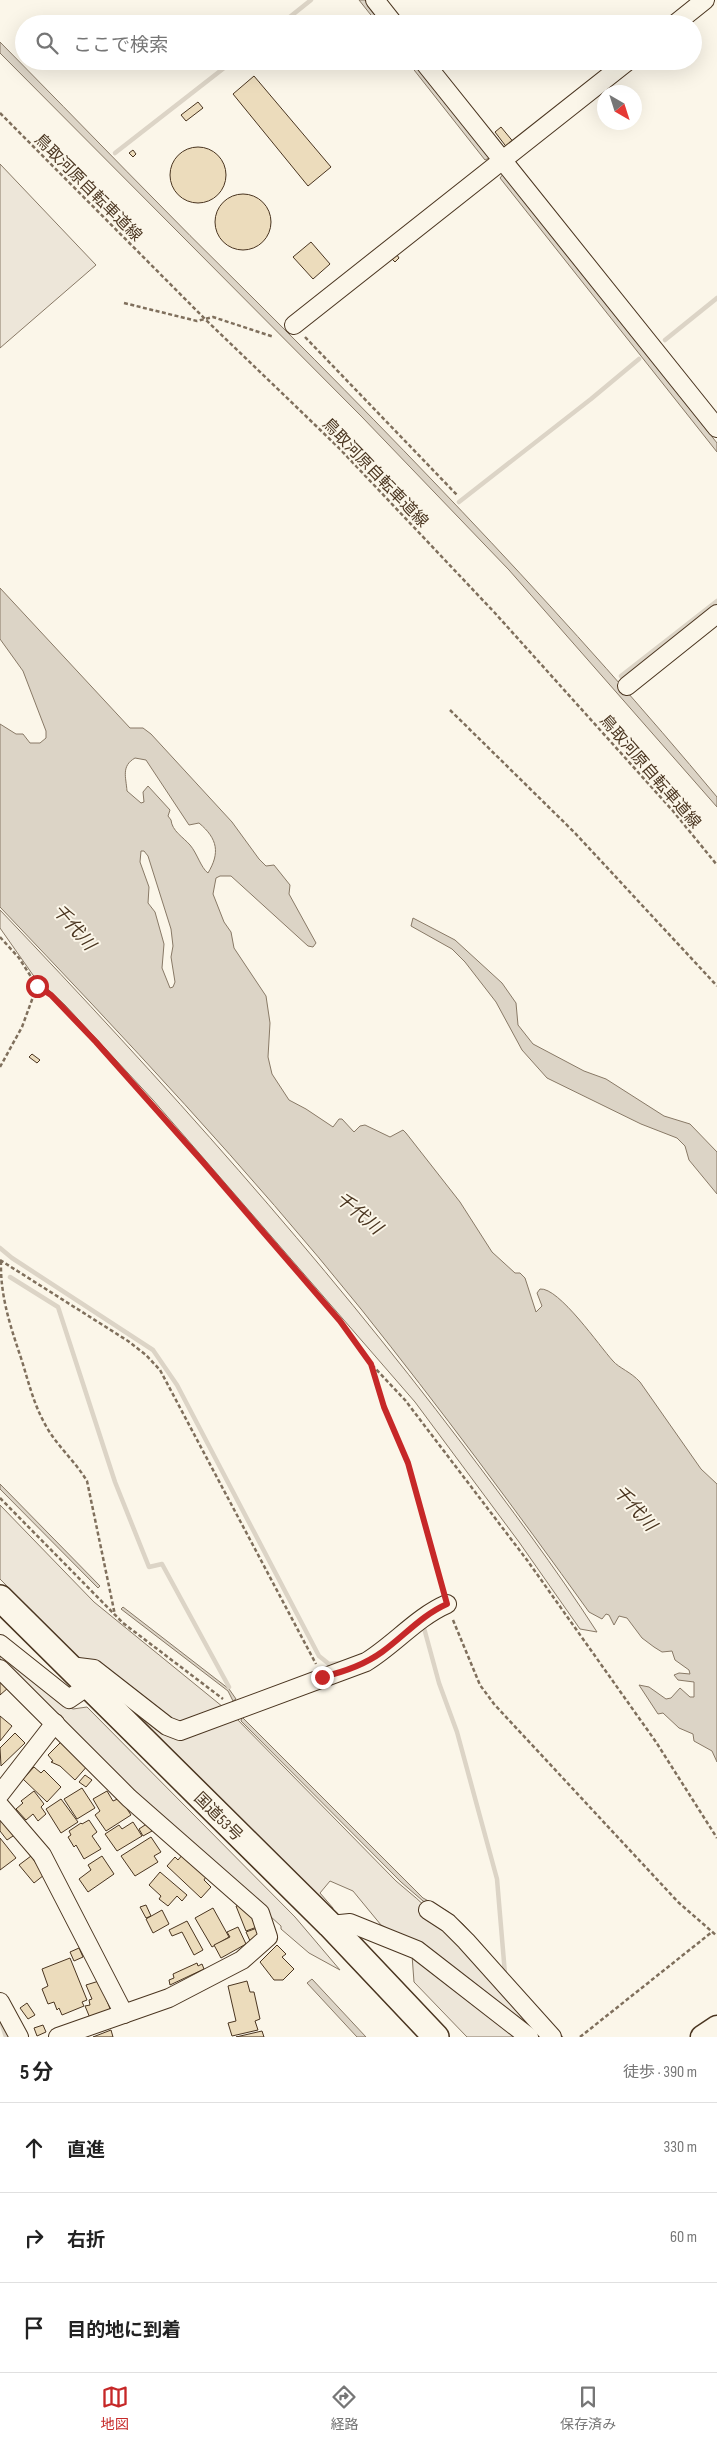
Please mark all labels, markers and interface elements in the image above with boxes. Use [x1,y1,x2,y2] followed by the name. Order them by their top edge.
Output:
[15,15,702,70] search box
[33,29,61,57] icon: search
[73,34,168,57] text: ここで検索
[597,85,642,130] north arrow
[30,130,146,246] street label: 鳥取河原自転車道線
[318,415,432,531] street label: 鳥取河原自転車道線
[595,711,704,833] street label: 鳥取河原自転車道線
[48,900,101,956] water label: 千代川
[26,975,49,998] route start
[331,1188,388,1240] water label: 千代川
[609,1481,662,1537] water label: 千代川
[311,1666,334,1689] route end
[190,1789,246,1845] street label: 国道53号
[20,2060,54,2085] text: 5 分
[623,2063,697,2082] text: 徒歩 · 390 m
[20,2134,48,2162] icon: ahead
[664,2138,697,2157] text: 330 m
[67,2139,105,2162] text: 直進
[20,2224,48,2252] icon: right
[670,2228,697,2247] text: 60 m
[67,2229,105,2252] text: 右折
[20,2314,48,2342] icon: arrive
[67,2319,181,2342] text: 目的地に到着
[101,2383,129,2433] tab: 地図
[330,2383,358,2433] tab: 経路
[560,2383,616,2433] tab: 保存済み

